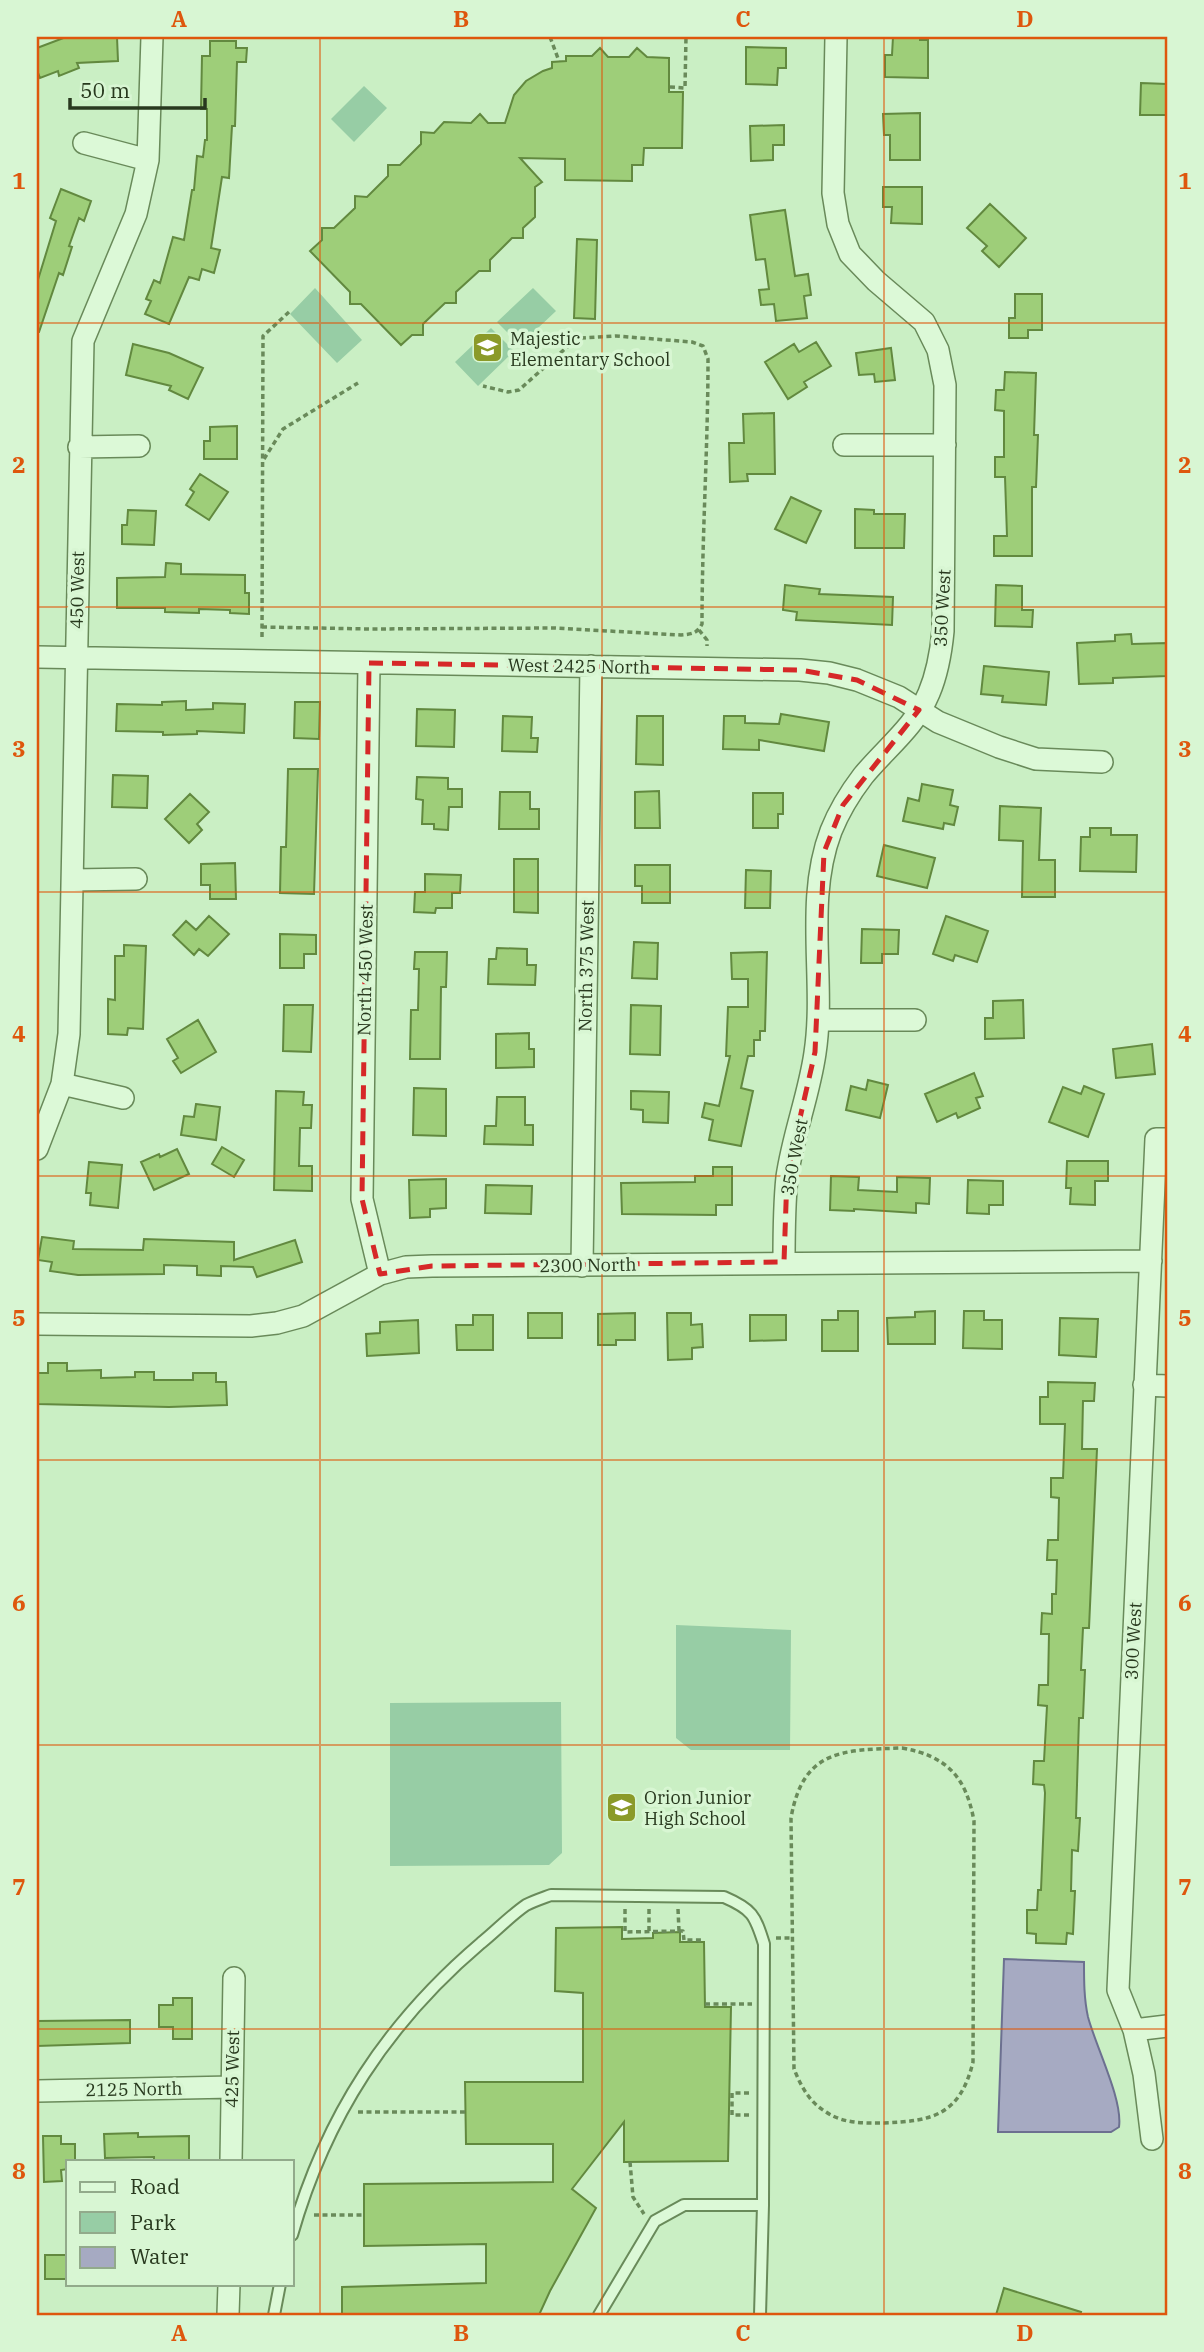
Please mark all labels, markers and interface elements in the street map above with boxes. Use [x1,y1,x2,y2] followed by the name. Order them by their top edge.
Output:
[171,3,187,33] text: A
[453,3,469,33] text: B
[735,3,751,33] text: C
[1016,3,1034,33] text: D
[70,66,205,110] scale bar
[80,76,130,104] text: 50 m
[12,165,26,195] text: 1
[1178,165,1192,195] text: 1
[510,327,670,371] place label: Majestic Elementary School
[470,331,504,365] school or university icon: Majestic Elementary School
[12,449,26,479] text: 2
[1178,449,1192,479] text: 2
[65,551,89,629] street label: 450 West
[928,569,956,647] street label: 350 West
[507,653,651,679] street label: West 2425 North
[12,733,26,763] text: 3
[1178,733,1192,763] text: 3
[573,900,599,1032] street label: North 375 West
[352,904,378,1036] street label: North 450 West
[12,1018,26,1048] text: 4
[1178,1018,1192,1048] text: 4
[775,1117,813,1197] street label: 350 West
[539,1253,637,1277] street label: 2300 North
[12,1302,26,1332] text: 5
[1178,1302,1192,1332] text: 5
[12,1587,26,1617] text: 6
[1178,1587,1192,1617] text: 6
[1119,1602,1147,1680] street label: 300 West
[644,1786,751,1830] place label: Orion Junior High School
[604,1790,638,1824] school or university icon: Orion Junior High School
[12,1871,26,1901] text: 7
[1178,1871,1192,1901] text: 7
[220,2030,244,2108] street label: 425 West
[85,2077,183,2101] street label: 2125 North
[12,2155,26,2185] text: 8
[1178,2155,1192,2185] text: 8
[66,2160,294,2286] legend
[130,2172,180,2200] text: Road
[130,2208,177,2236] text: Park
[130,2242,189,2270] text: Water
[171,2317,187,2347] text: A
[453,2317,469,2347] text: B
[735,2317,751,2347] text: C
[1016,2317,1034,2347] text: D

